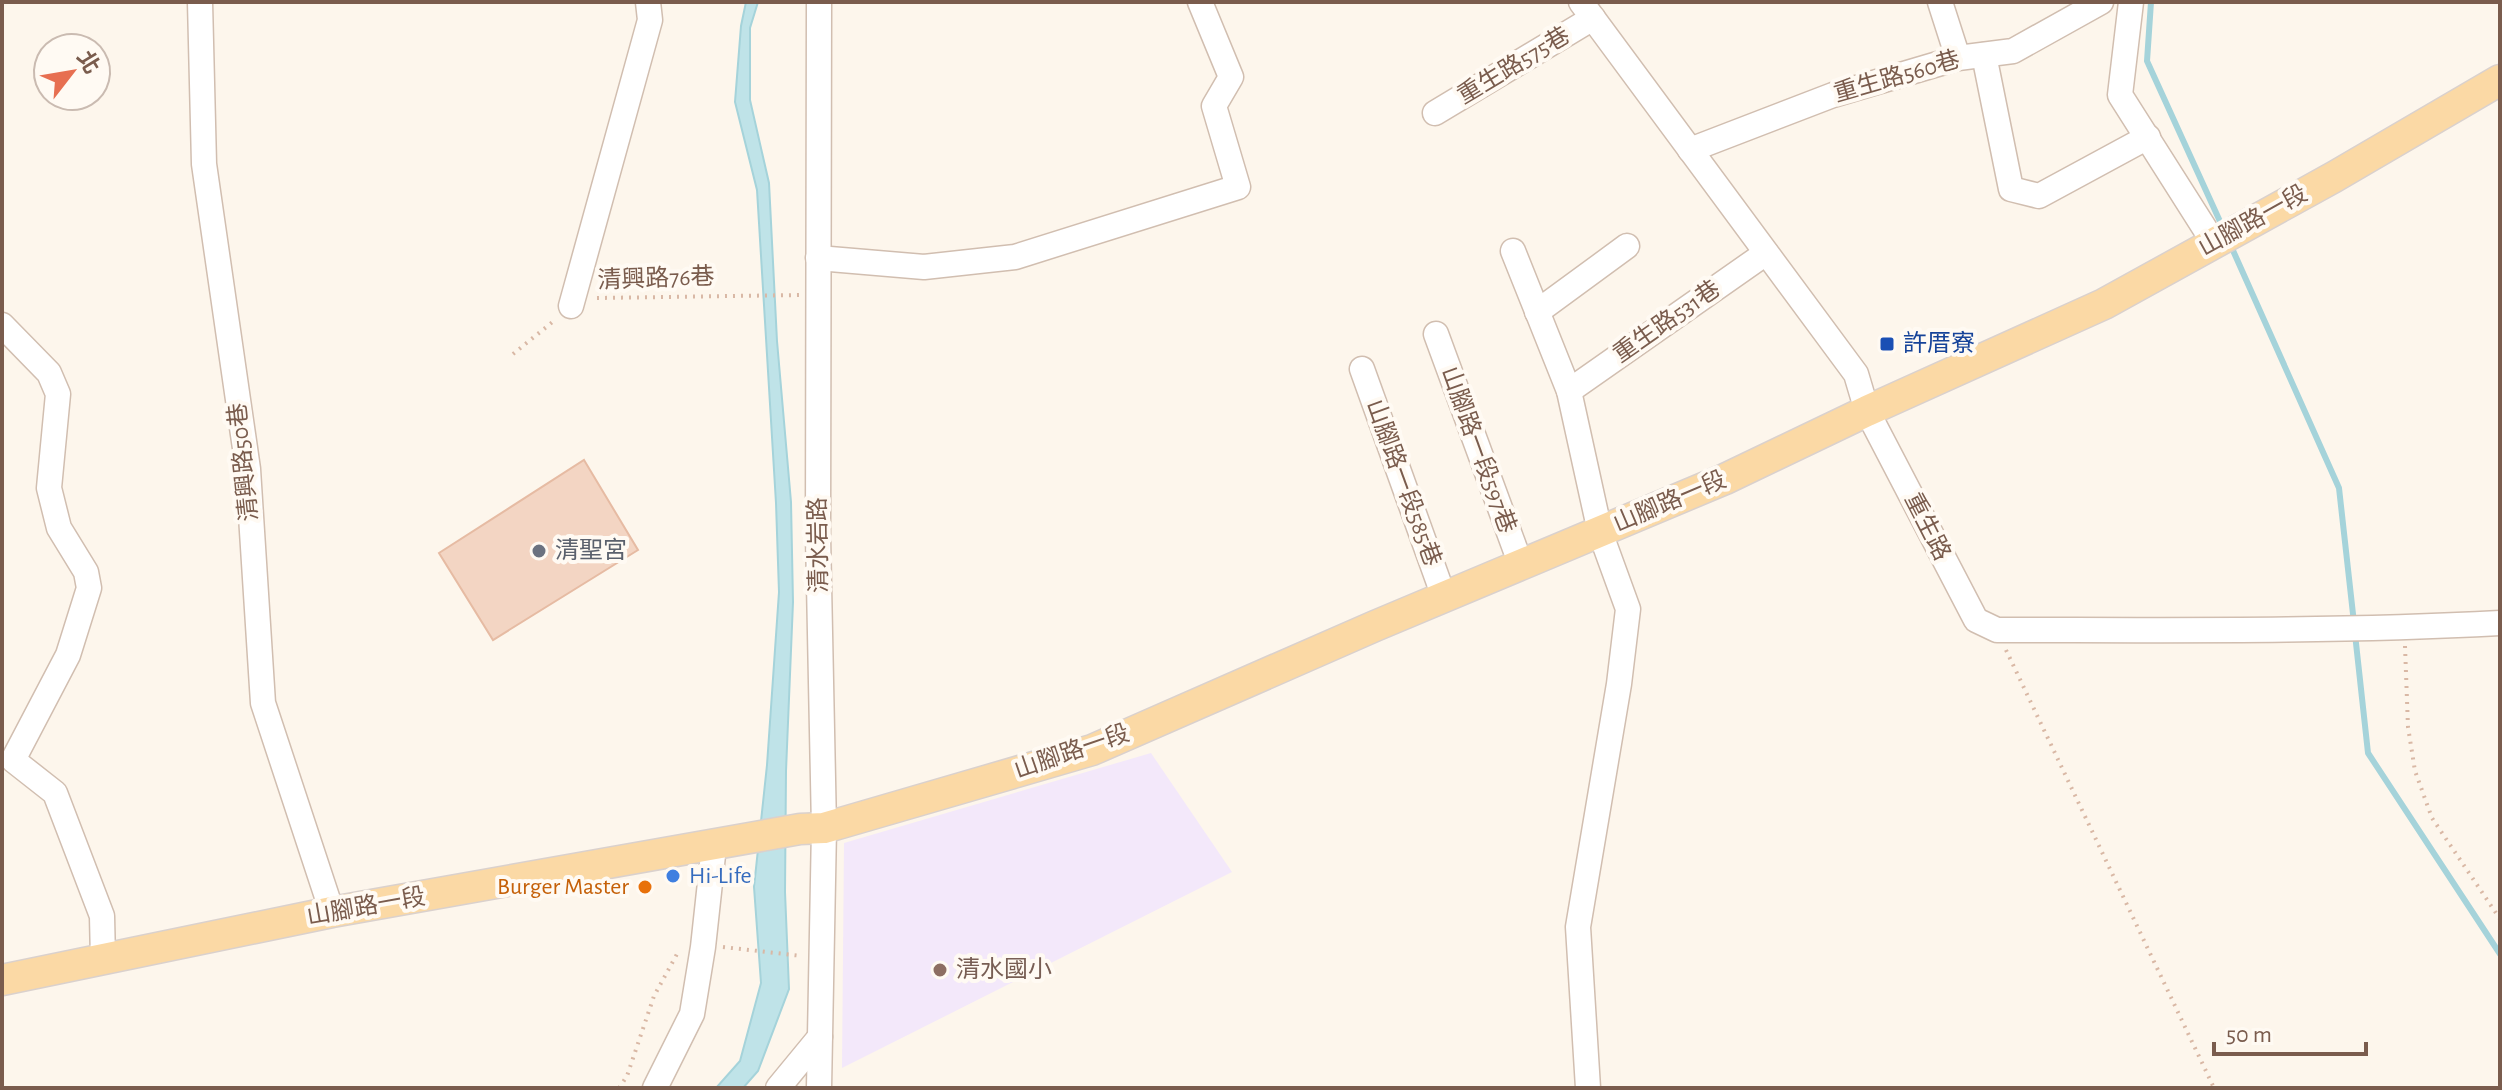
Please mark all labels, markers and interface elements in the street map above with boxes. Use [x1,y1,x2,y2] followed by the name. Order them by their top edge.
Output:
[1453,22,1574,109] street label: 重生路575巷
[32,32,112,112] north arrow
[1831,46,1963,106] street label: 重生路560巷
[73,47,104,77] text: 北
[2194,180,2311,261] street label: 山腳路一段
[597,263,715,293] street label: 清興路76巷
[1608,275,1725,367] street label: 重生路531巷
[1903,330,1975,356] place label: 許厝寮
[1878,335,1896,353] marker: 許厝寮
[1437,363,1521,536] street label: 山腳路一段597巷
[1362,396,1446,570] street label: 山腳路一段585巷
[224,402,262,522] street label: 清興路50巷
[1609,466,1730,536] street label: 山腳路一段
[1900,489,1956,565] street label: 重生路
[804,497,832,593] street label: 清水岩路
[555,537,627,563] place label: 清聖宮
[530,542,548,560] marker: 清聖宮
[1011,719,1133,783] street label: 山腳路一段
[689,864,752,888] place label: Hi-Life
[664,867,682,885] marker: Hi-Life
[497,875,629,899] place label: Burger Master
[636,878,654,896] marker: Burger Master
[304,883,427,929] street label: 山腳路一段
[956,956,1052,982] place label: 清水國小
[931,961,949,979] marker: 清水國小
[2214,1006,2366,1056] scale bar
[2226,1023,2272,1047] text: 50 m

